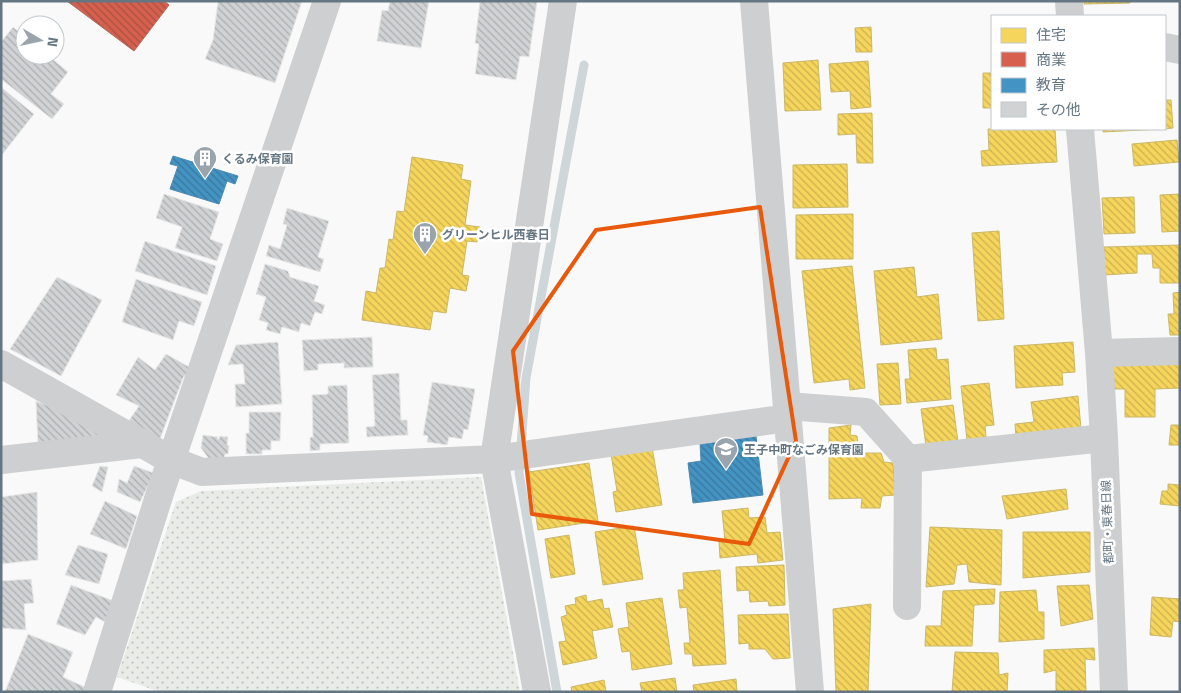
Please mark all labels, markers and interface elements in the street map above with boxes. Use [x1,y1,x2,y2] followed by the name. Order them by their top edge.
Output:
[15,15,65,65] north arrow
[991,15,1166,130] legend
[1036,23,1066,46] text: 住宅
[42,36,64,49] text: N
[1036,48,1066,71] text: 商業
[1036,73,1066,96] text: 教育
[1036,98,1081,121] text: その他
[192,145,218,179] building icon: くるみ保育園
[222,149,294,168] place label: くるみ保育園
[412,221,438,255] building icon: グリーンヒル西春日
[442,225,549,244] place label: グリーンヒル西春日
[713,436,739,470] school or university icon: 王子中町なごみ保育園
[744,440,864,459] place label: 王子中町なごみ保育園
[1096,480,1118,564] street label: 都町・東春日線

